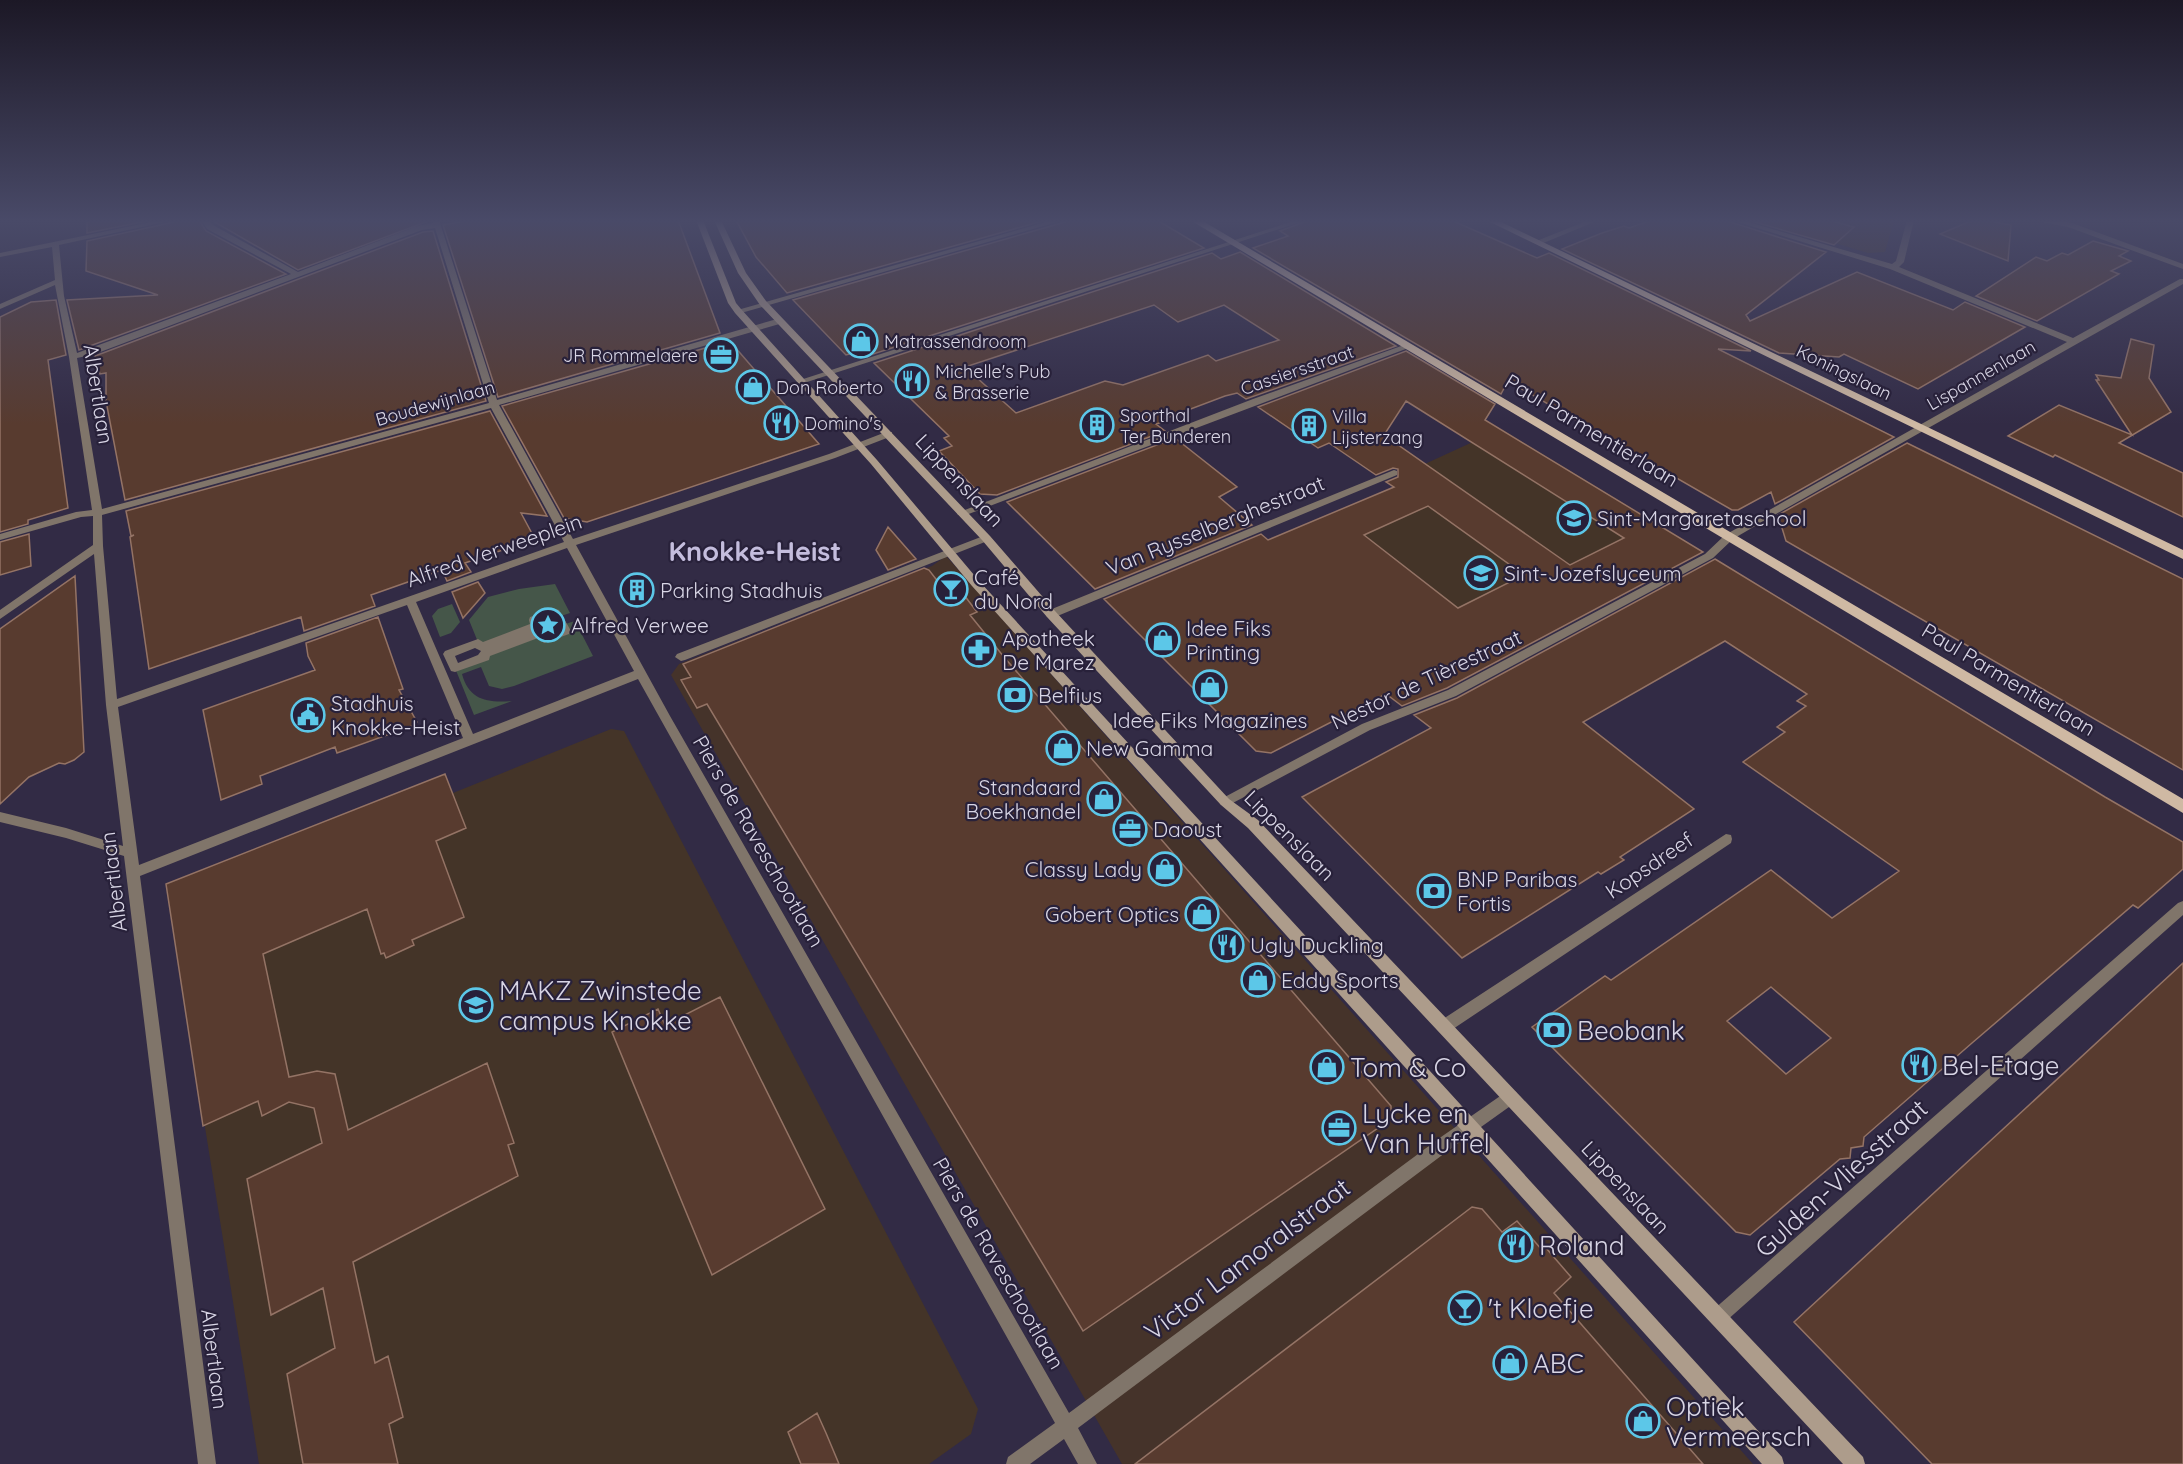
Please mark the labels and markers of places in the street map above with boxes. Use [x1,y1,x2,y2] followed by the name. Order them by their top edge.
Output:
[843,323,879,359] shop icon: Matrassendroom
[884,330,1027,353] place label: Matrassendroom
[703,337,739,373] office icon: JR Rommelaere
[563,344,698,367] place label: JR Rommelaere
[935,360,1050,404] place label: Michelle's Pub & Brasserie
[894,363,930,399] restaurant icon: Michelle's Pub & Brasserie
[735,369,771,405] shop icon: Don Roberto
[776,376,883,399] place label: Don Roberto
[1120,404,1231,448] place label: Sporthal Ter Bunderen
[763,405,799,441] restaurant icon: Domino's
[1332,405,1423,449] place label: Villa Lijsterzang
[1079,407,1115,443] building icon: Sporthal Ter Bunderen
[1291,408,1327,444] building icon: Villa Lijsterzang
[804,412,881,435] place label: Domino's
[1556,500,1592,536] school or university icon: Sint-Margaretaschool
[1597,505,1807,531] place label: Sint-Margaretaschool
[1463,555,1499,591] school or university icon: Sint-Jozefslyceum
[1504,560,1682,586] place label: Sint-Jozefslyceum
[974,564,1053,614] place label: Café du Nord
[933,571,969,607] bar icon: Café du Nord
[619,572,655,608] building icon: Parking Stadhuis
[660,577,823,603] place label: Parking Stadhuis
[530,607,566,643] place icon: Alfred Verwee
[571,612,709,638] place label: Alfred Verwee
[1186,615,1271,665] place label: Idee Fiks Printing
[1145,622,1181,658] shop icon: Idee Fiks Printing
[1002,625,1095,675] place label: Apotheek De Marez
[961,632,997,668] pharmacy icon: Apotheek De Marez
[1192,669,1228,705] shop icon: Idee Fiks Magazines
[997,677,1033,713] bank icon: Belfius
[1038,682,1102,708] place label: Belfius
[331,690,460,740] place label: Stadhuis Knokke-Heist
[290,697,326,733] public building icon: Stadhuis Knokke-Heist
[1113,707,1307,733] place label: Idee Fiks Magazines
[1045,730,1081,766] shop icon: New Gamma
[1086,735,1213,761] place label: New Gamma
[965,774,1081,824] place label: Standaard Boekhandel
[1086,781,1122,817] shop icon: Standaard Boekhandel
[1112,811,1148,847] office icon: Daoust
[1153,816,1222,842] place label: Daoust
[1147,851,1183,887] shop icon: Classy Lady
[1025,856,1142,882] place label: Classy Lady
[1457,866,1577,916] place label: BNP Paribas Fortis
[1416,873,1452,909] bank icon: BNP Paribas Fortis
[1184,896,1220,932] shop icon: Gobert Optics
[1045,901,1179,927] place label: Gobert Optics
[1209,927,1245,963] restaurant icon: Ugly Duckling
[1250,932,1384,958] place label: Ugly Duckling
[1240,962,1276,998] shop icon: Eddy Sports
[1281,967,1399,993] place label: Eddy Sports
[499,974,702,1037] place label: MAKZ Zwinstede campus Knokke
[458,987,494,1023] school or university icon: MAKZ Zwinstede campus Knokke
[1536,1012,1572,1048] bank icon: Beobank
[1577,1014,1685,1047] place label: Beobank
[1901,1047,1937,1083] restaurant icon: Bel-Etage
[1309,1049,1345,1085] shop icon: Tom & Co
[1942,1049,2059,1082] place label: Bel-Etage
[1350,1051,1467,1084] place label: Tom & Co
[1362,1097,1490,1160] place label: Lycke en Van Huffel
[1321,1110,1357,1146] office icon: Lycke en Van Huffel
[1498,1227,1534,1263] restaurant icon: Roland
[1539,1229,1625,1262] place label: Roland
[1447,1290,1483,1326] bar icon: 't Kloefje
[1488,1292,1594,1325] place label: 't Kloefje
[1492,1345,1528,1381] shop icon: ABC
[1533,1347,1584,1380] place label: ABC
[1666,1390,1811,1453] place label: Optiek Vermeersch
[1625,1403,1661,1439] shop icon: Optiek Vermeersch

